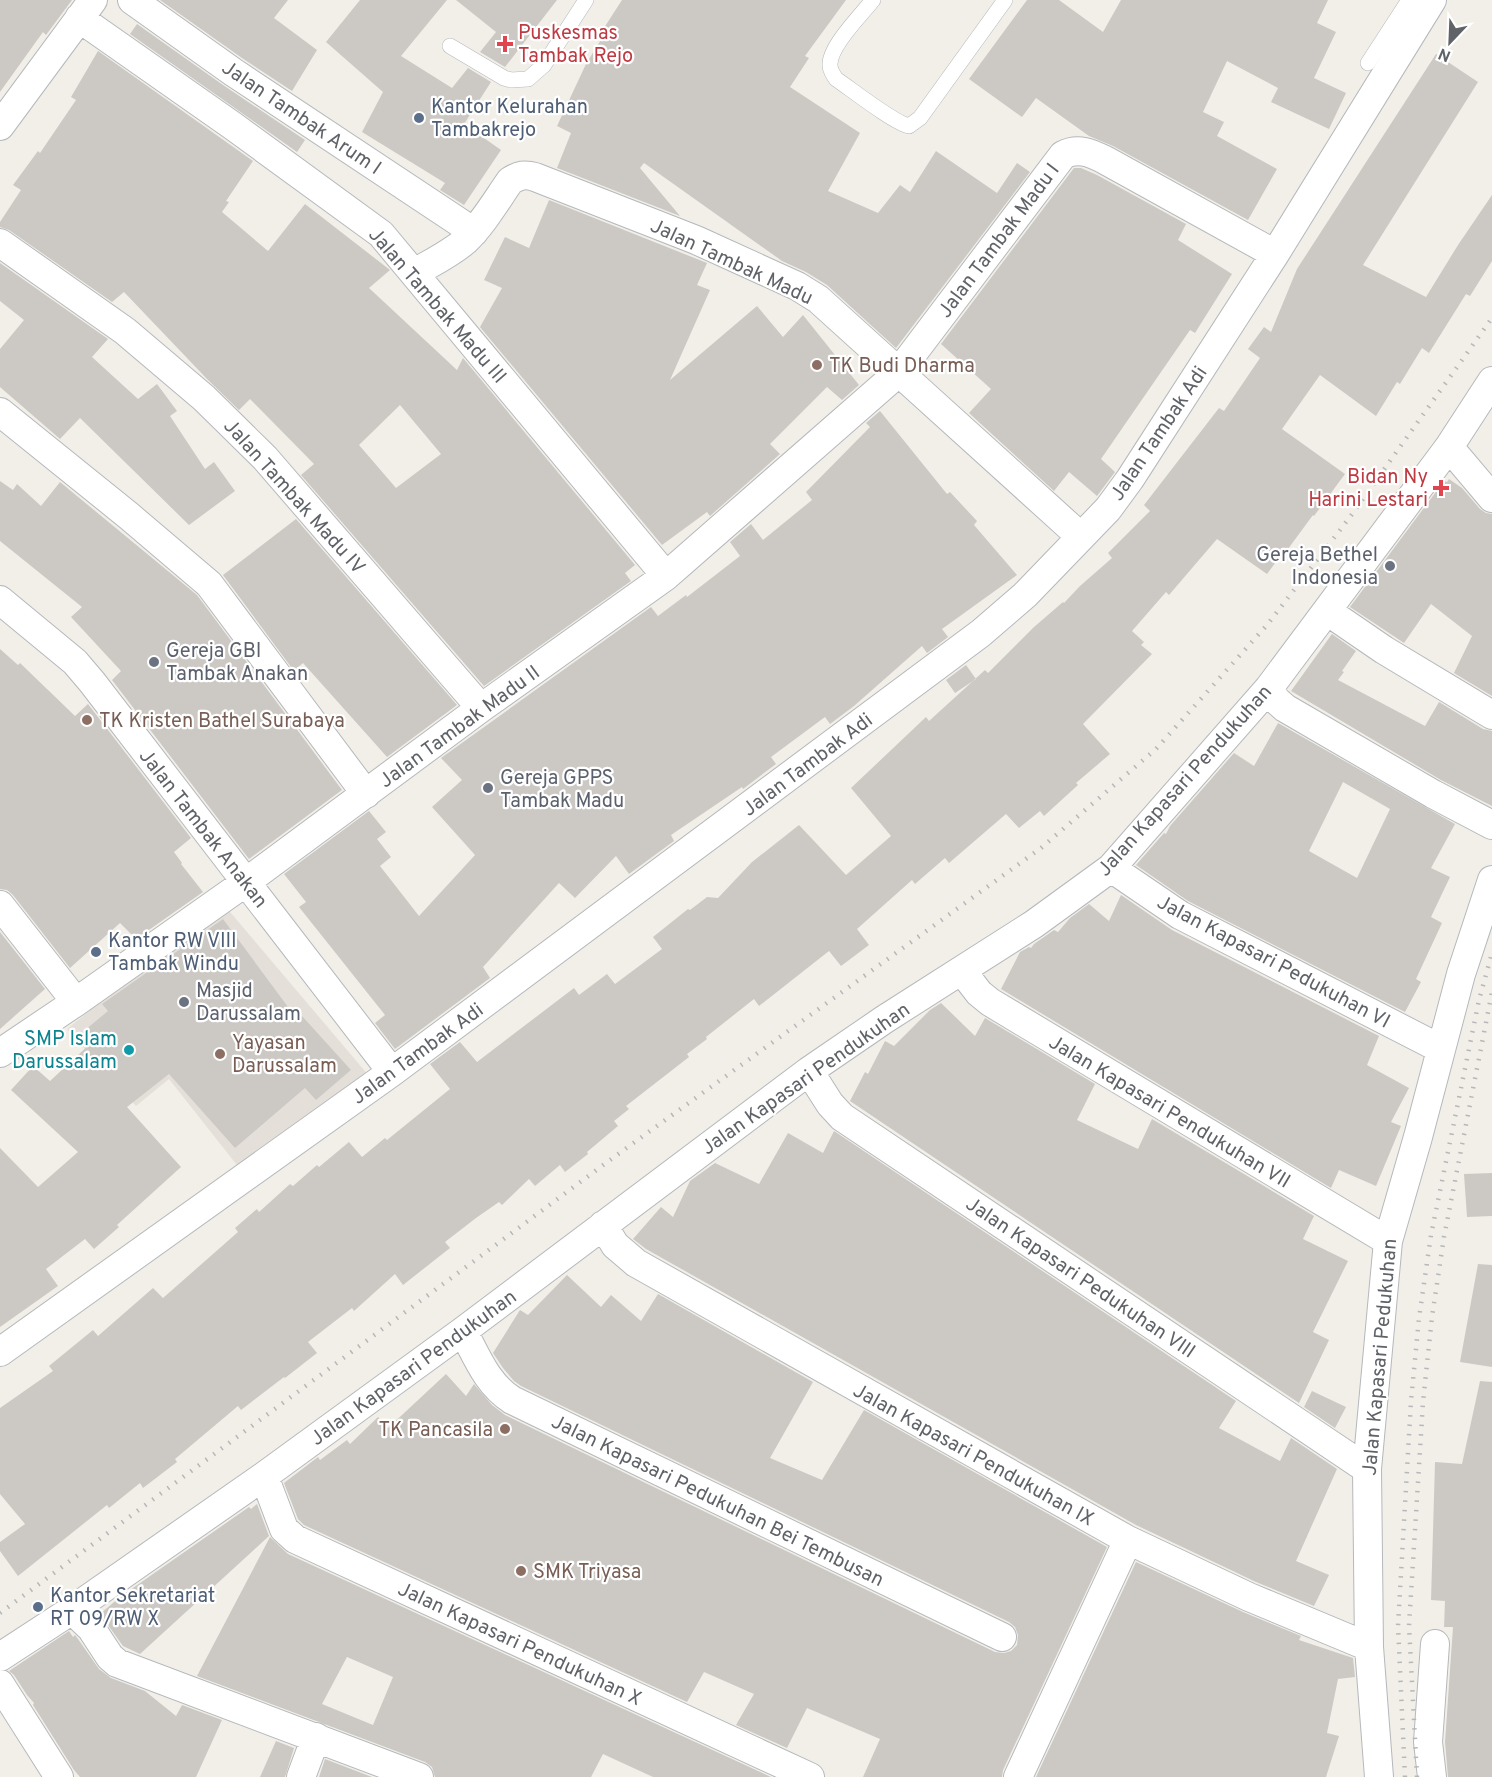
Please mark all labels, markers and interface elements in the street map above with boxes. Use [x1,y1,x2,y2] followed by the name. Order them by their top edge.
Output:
[1420,12,1480,72] north arrow
[518,21,633,70] place label: Puskesmas Tambak Rejo
[496,35,514,53] marker: Puskesmas Tambak Rejo
[1436,43,1454,65] text: N
[216,56,386,182] street label: Jalan Tambak Arum I
[431,95,588,144] place label: Kantor Kelurahan Tambakrejo
[412,111,426,125] marker: Kantor Kelurahan Tambakrejo
[933,159,1066,324] street label: Jalan Tambak Madu I
[646,214,817,312] street label: Jalan Tambak Madu
[362,223,511,390] street label: Jalan Tambak Madu III
[829,354,975,380] place label: TK Budi Dharma
[810,358,824,372] marker: TK Budi Dharma
[1105,362,1214,506] street label: Jalan Tambak Adi
[217,414,370,580] street label: Jalan Tambak Madu IV
[1308,465,1428,514] place label: Bidan Ny Harini Lestari
[1432,479,1450,497] marker: Bidan Ny Harini Lestari
[1256,543,1378,592] place label: Gereja Bethel Indonesia
[1383,559,1397,573] marker: Gereja Bethel Indonesia
[166,639,308,688] place label: Gereja GBI Tambak Anakan
[147,655,161,669] marker: Gereja GBI Tambak Anakan
[375,660,546,795] street label: Jalan Tambak Madu II
[1092,680,1279,883] street label: Jalan Kapasari Pendukuhan
[738,708,879,823] street label: Jalan Tambak Adi
[99,709,345,735] place label: TK Kristen Bathel Surabaya
[80,713,94,727] marker: TK Kristen Bathel Surabaya
[132,744,273,914] street label: Jalan Tambak Anakan
[500,766,624,815] place label: Gereja GPPS Tambak Madu
[481,781,495,795] marker: Gereja GPPS Tambak Madu
[1152,890,1394,1035] street label: Jalan Kapasari Pedukuhan VI
[108,929,239,978] place label: Kantor RW VIII Tambak Windu
[89,945,103,959] marker: Kantor RW VIII Tambak Windu
[196,979,301,1028] place label: Masjid Darussalam
[177,995,191,1009] marker: Masjid Darussalam
[697,997,916,1162] street label: Jalan Kapasari Pendukuhan
[347,998,489,1111] street label: Jalan Tambak Adi
[12,1027,117,1076] place label: SMP Islam Darussalam
[1043,1030,1295,1195] street label: Jalan Kapasari Pendukuhan VII
[232,1031,337,1080] place label: Yayasan Darussalam
[122,1043,136,1057] marker: SMP Islam Darussalam
[213,1047,227,1061] marker: Yayasan Darussalam
[960,1192,1200,1365] street label: Jalan Kapasari Pedukuhan VIII
[1358,1238,1404,1477] street label: Jalan Kapasari Pedukuhan
[306,1285,523,1452] street label: Jalan Kapasari Pendukuhan
[848,1379,1098,1533] street label: Jalan Kapasari Pendukuhan IX
[546,1410,888,1594] street label: Jalan Kapasari Pedukuhan Bei Tembusan
[378,1418,493,1444] place label: TK Pancasila
[498,1422,512,1436] marker: TK Pancasila
[533,1560,641,1586] place label: SMK Triyasa
[514,1564,528,1578] marker: SMK Triyasa
[393,1577,645,1713] street label: Jalan Kapasari Pendukuhan X
[50,1584,215,1633] place label: Kantor Sekretariat RT 09/RW X
[31,1600,45,1614] marker: Kantor Sekretariat RT 09/RW X

